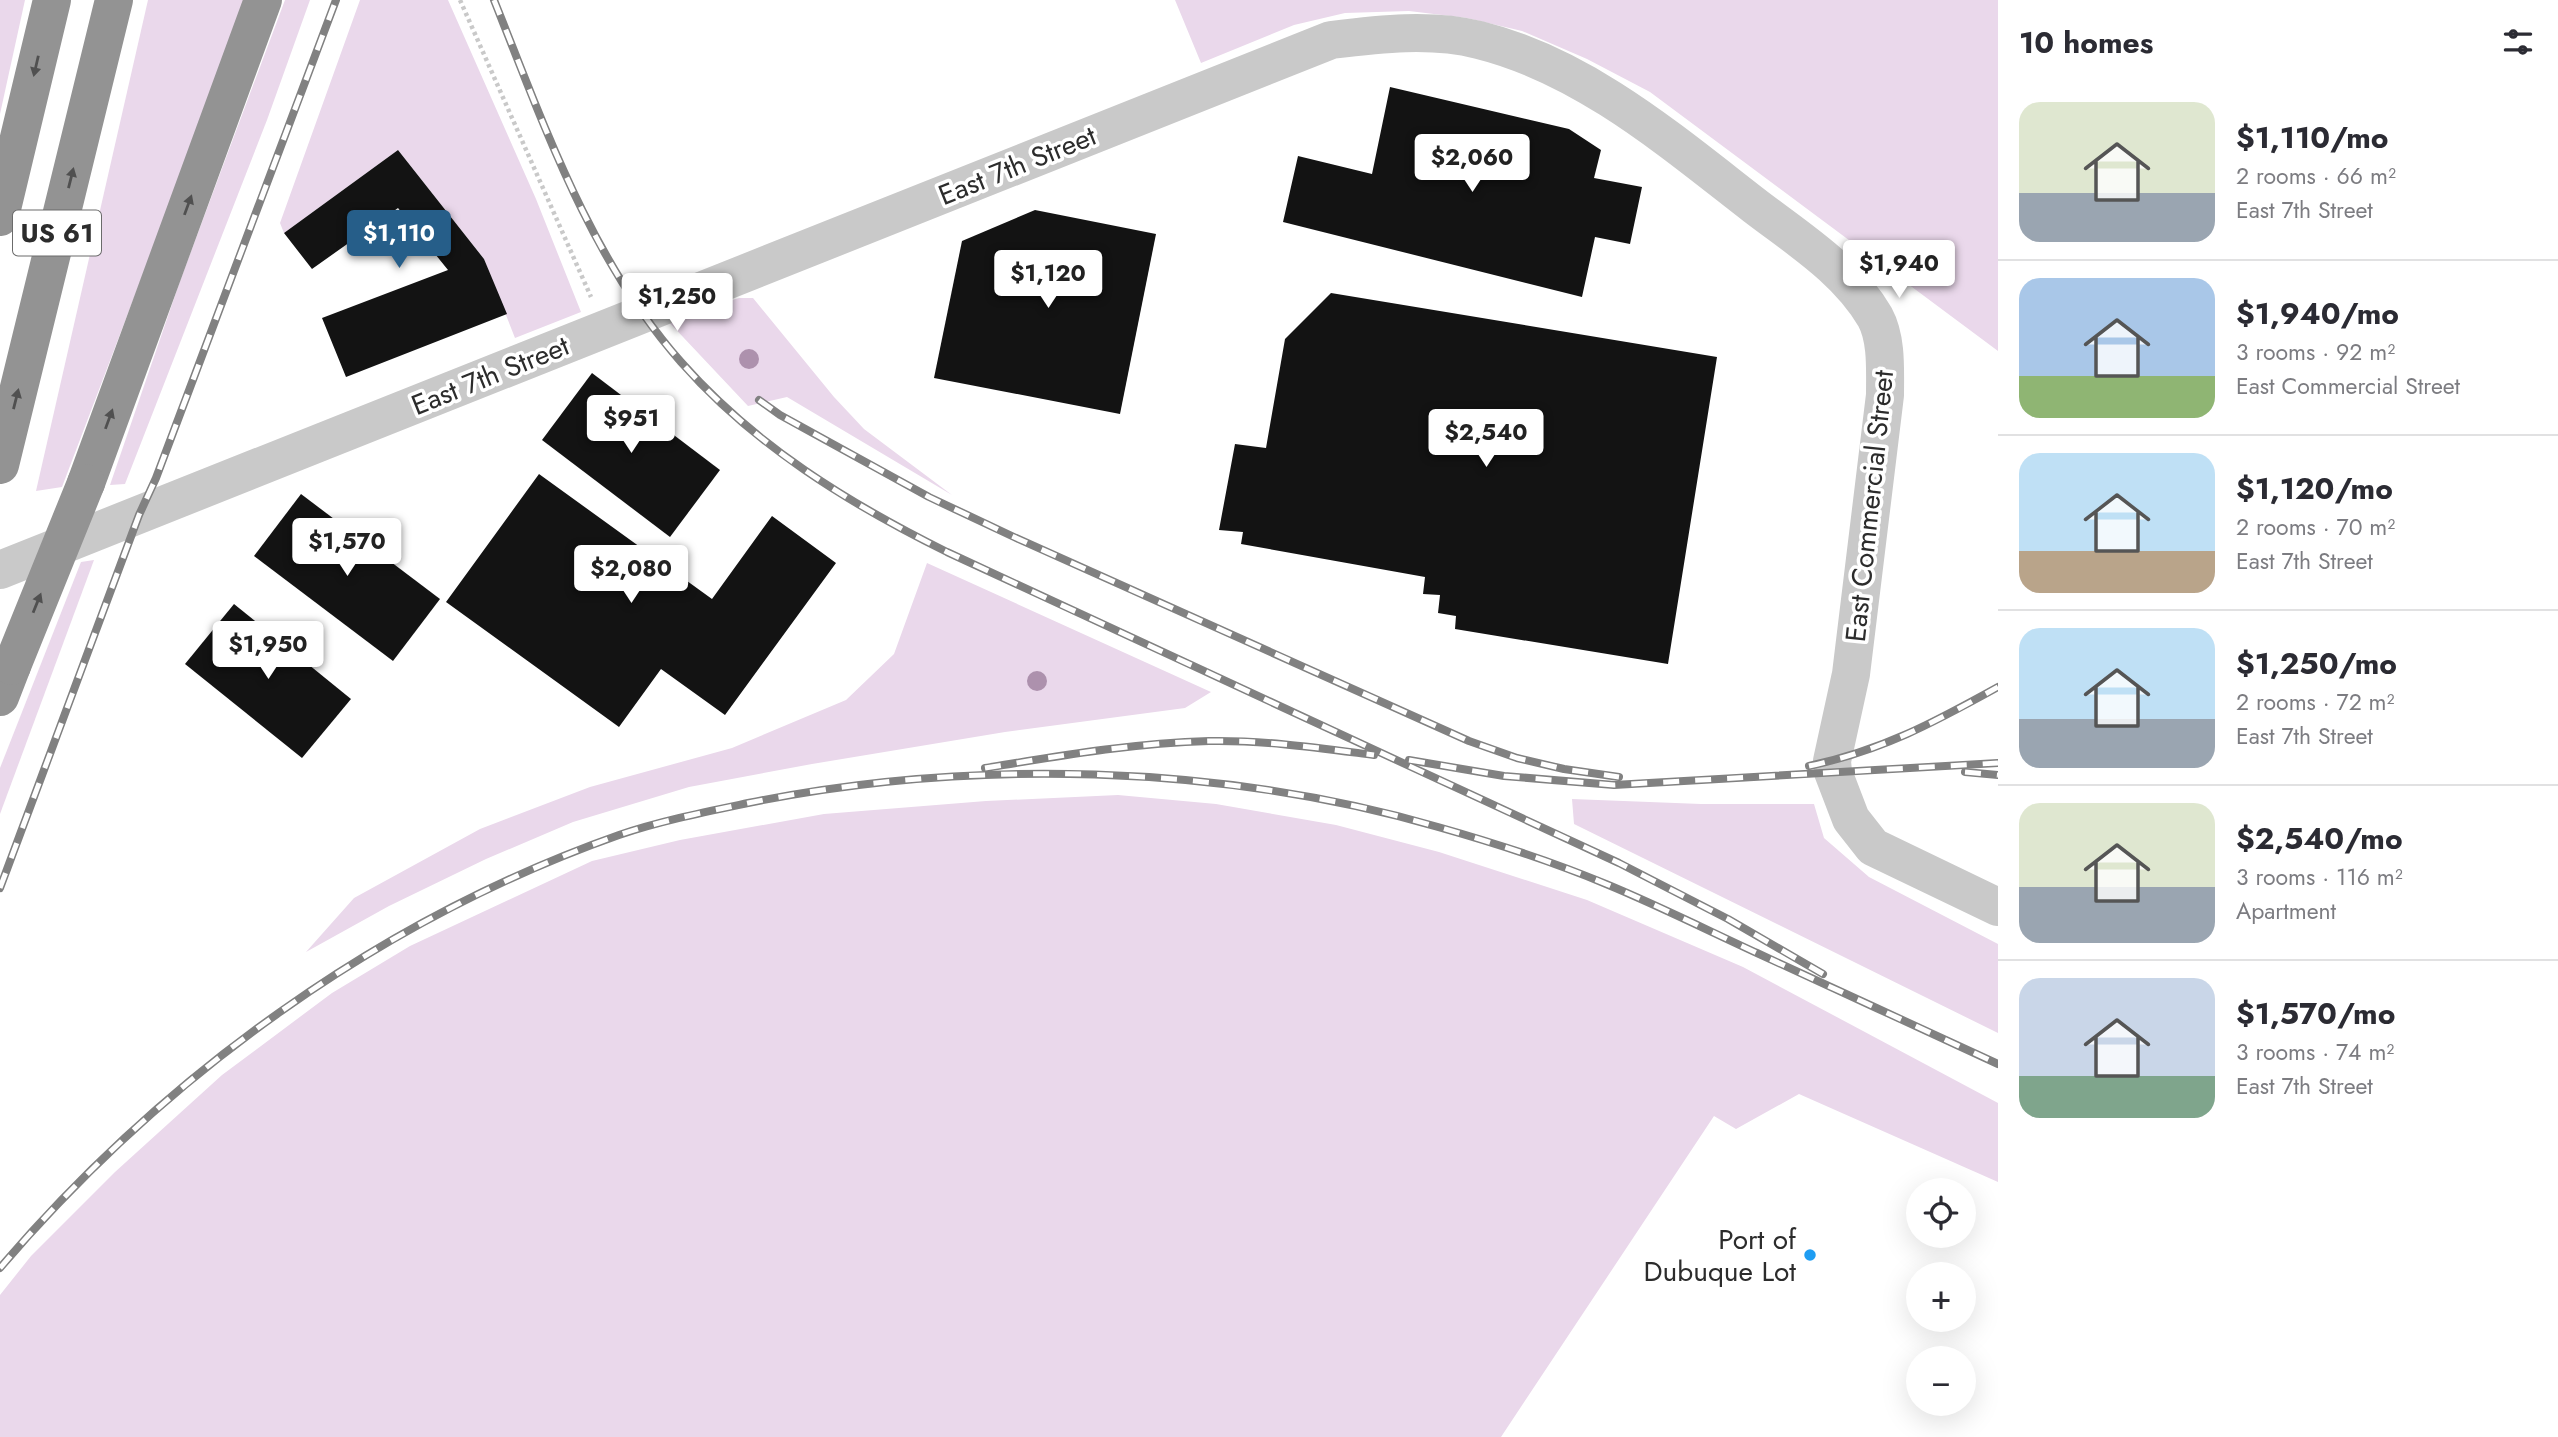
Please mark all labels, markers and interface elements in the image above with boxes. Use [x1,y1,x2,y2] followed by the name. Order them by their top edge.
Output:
[2019,21,2153,64] text: 10 homes
[2499,23,2537,61] icon: filters
[30,55,41,77] one-way arrow
[932,115,1102,216] street label: East 7th Street
[2236,116,2389,159] text: $1,110/mo
[2075,130,2159,214] icon: home
[1415,134,1529,194] pin: $2,060
[1431,140,1513,174] text: $2,060
[2236,159,2396,193] text: 2 rooms · 66 m²
[65,167,76,189] one-way arrow
[2236,193,2373,227] text: East 7th Street
[183,195,194,216] one-way arrow
[13,210,101,256] road number: US 61
[342,210,456,270] pin: $1,110
[363,216,435,250] text: $1,110
[1842,240,1956,300] pin: $1,940
[1859,246,1939,280] text: $1,940
[991,250,1105,310] pin: $1,120
[1010,256,1086,290] text: $1,120
[620,274,734,333] pin: $1,250
[638,279,716,313] text: $1,250
[2236,292,2399,335] text: $1,940/mo
[2075,306,2159,390] icon: home
[405,325,575,426] street label: East 7th Street
[2236,335,2395,369] text: 3 rooms · 92 m²
[1835,368,1904,644] street label: East Commercial Street
[2236,369,2460,403] text: East Commercial Street
[11,388,22,410] one-way arrow
[590,396,672,455] pin: $951
[603,401,659,435] text: $951
[104,408,115,429] one-way arrow
[1429,410,1543,469] pin: $2,540
[1445,415,1527,449] text: $2,540
[2236,467,2393,510] text: $1,120/mo
[2075,481,2159,565] icon: home
[2236,510,2395,544] text: 2 rooms · 70 m²
[290,518,404,578] pin: $1,570
[308,524,386,558] text: $1,570
[2236,544,2373,578] text: East 7th Street
[574,546,688,605] pin: $2,080
[590,551,672,585] text: $2,080
[32,592,43,613] one-way arrow
[211,622,325,681] pin: $1,950
[229,627,307,661] text: $1,950
[2236,642,2397,685] text: $1,250/mo
[2075,656,2159,740] icon: home
[2236,685,2395,719] text: 2 rooms · 72 m²
[2236,719,2373,753] text: East 7th Street
[2236,817,2403,860] text: $2,540/mo
[2075,831,2159,915] icon: home
[2236,860,2403,894] text: 3 rooms · 116 m²
[2236,894,2336,928] text: Apartment
[2236,992,2395,1035] text: $1,570/mo
[2075,1006,2159,1090] icon: home
[2236,1035,2394,1069] text: 3 rooms · 74 m²
[2236,1069,2373,1103] text: East 7th Street
[1906,1178,1976,1416] map controls
[1906,1178,1976,1248] button: locate
[1644,1219,1797,1292] place label: Port of Dubuque Lot
[1802,1247,1818,1263] marker: Port of Dubuque Lot
[1906,1262,1976,1332] button: +
[1906,1346,1976,1416] button: −

